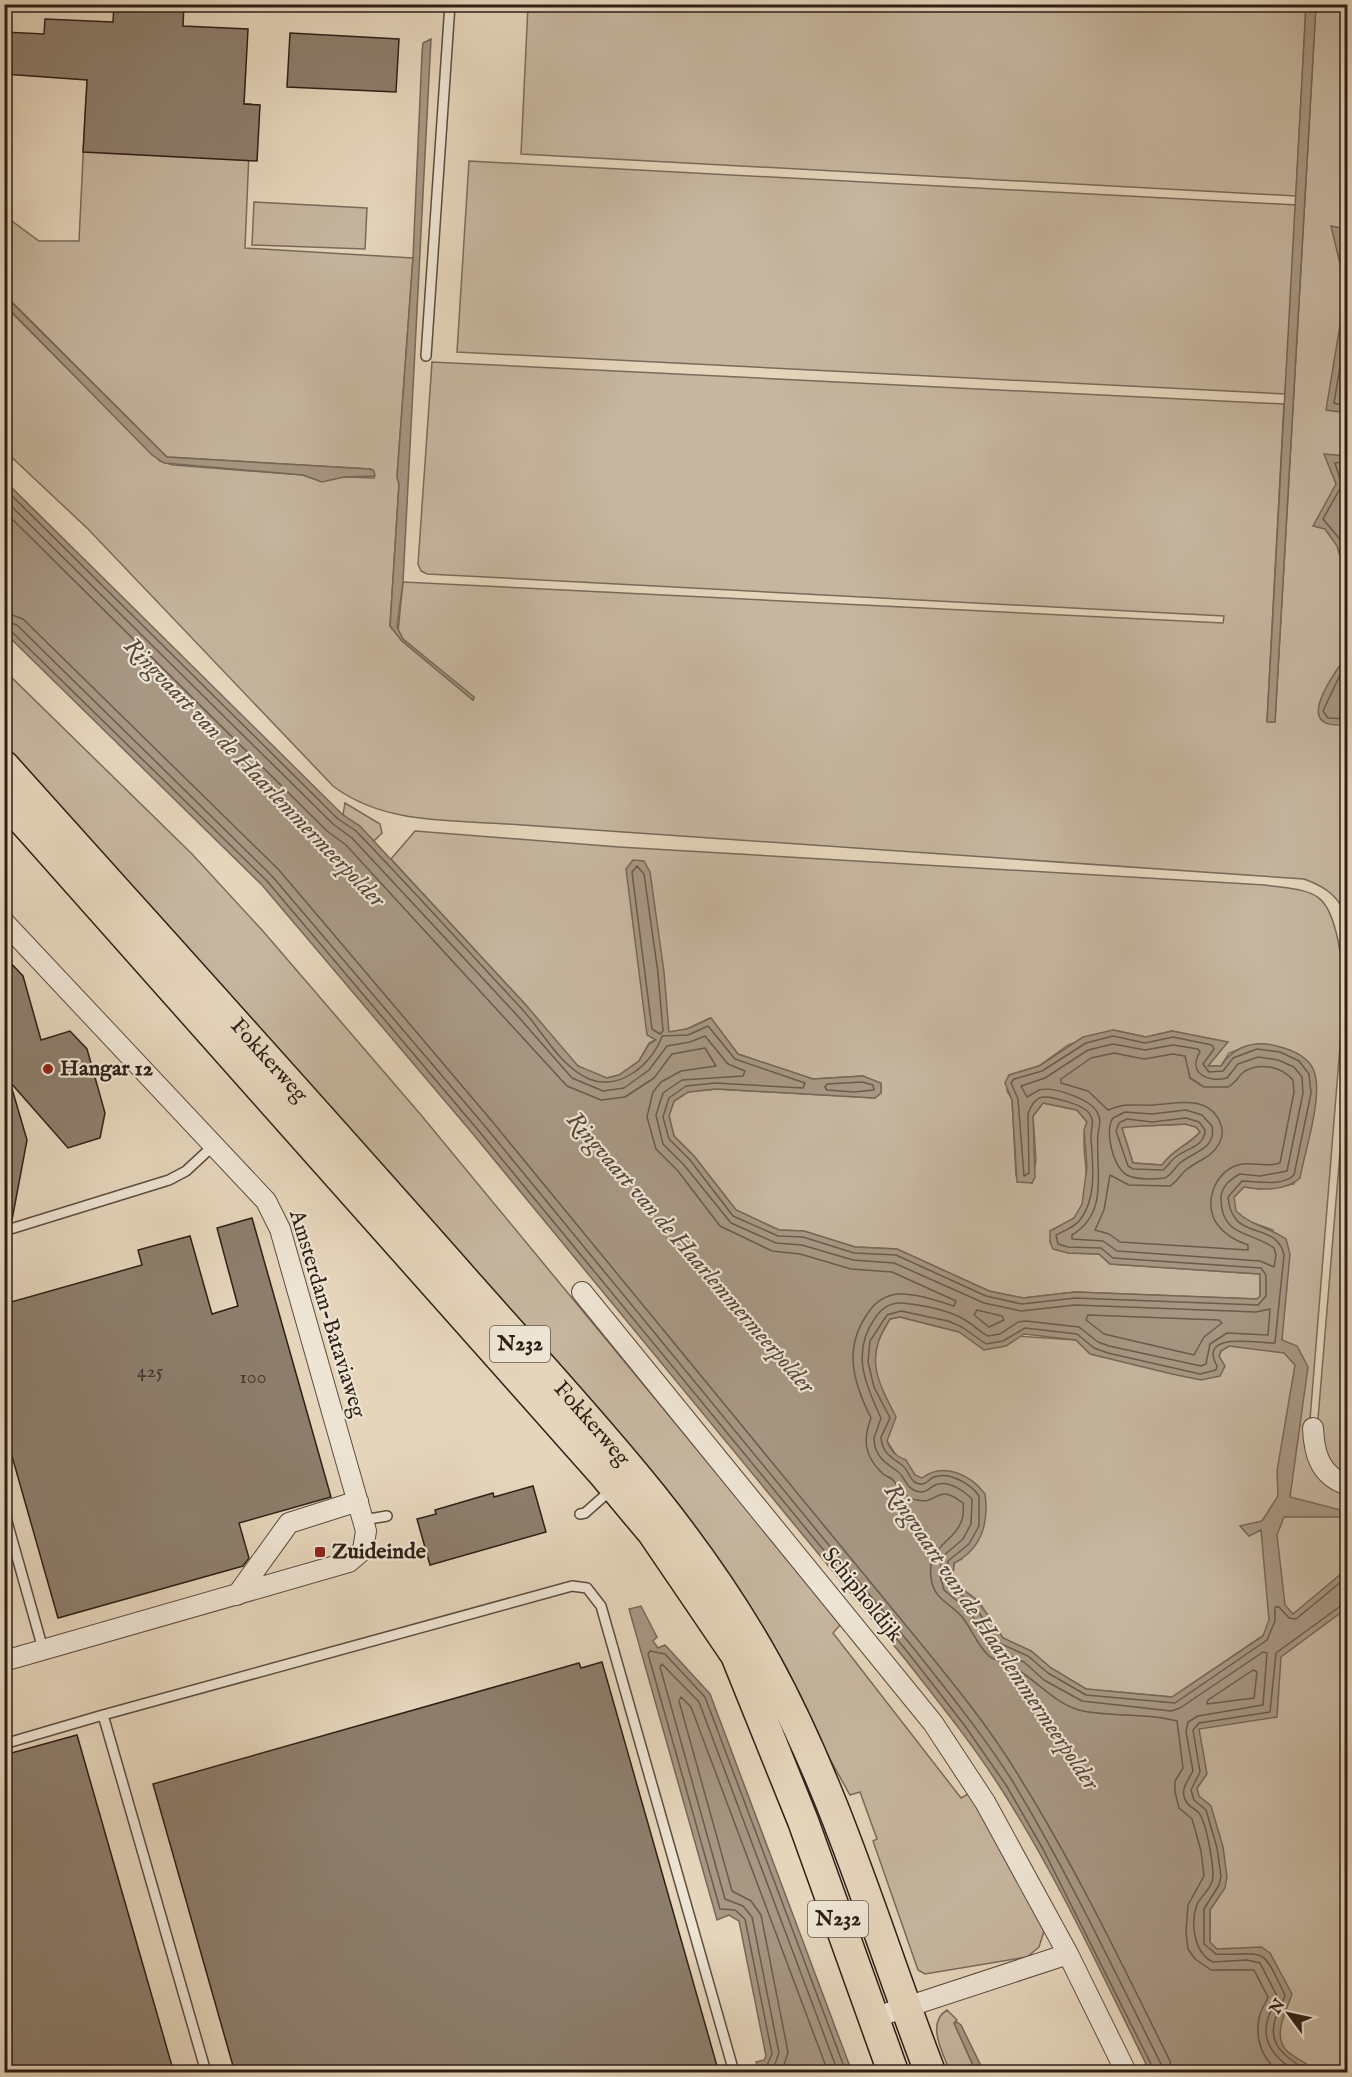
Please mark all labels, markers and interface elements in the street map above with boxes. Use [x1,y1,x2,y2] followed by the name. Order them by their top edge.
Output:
[116,631,393,916] water label: Ringvaart van de Haarlemmermeerpolder
[224,1013,314,1109] street label: Fokkerweg
[60,1055,153,1083] place label: Hangar 12
[41,1062,55,1076] marker: Hangar 12
[559,1106,822,1402] water label: Ringvaart van de Haarlemmermeerpolder
[282,1206,372,1422] street label: Amsterdam-Bataviaweg
[490,1326,550,1362] road number: N232
[137,1359,163,1384] house number: 425
[239,1365,267,1390] house number: 100
[547,1376,637,1473] street label: Fokkerweg
[876,1477,1107,1798] water label: Ringvaart van de Haarlemmermeerpolder
[332,1538,426,1566] place label: Zuideinde
[815,1542,909,1648] street label: Schipholdijk
[313,1545,327,1559] marker: Zuideinde
[808,1901,868,1937] road number: N232
[1259,1984,1319,2044] north arrow
[1265,1996,1290,2019] text: N

